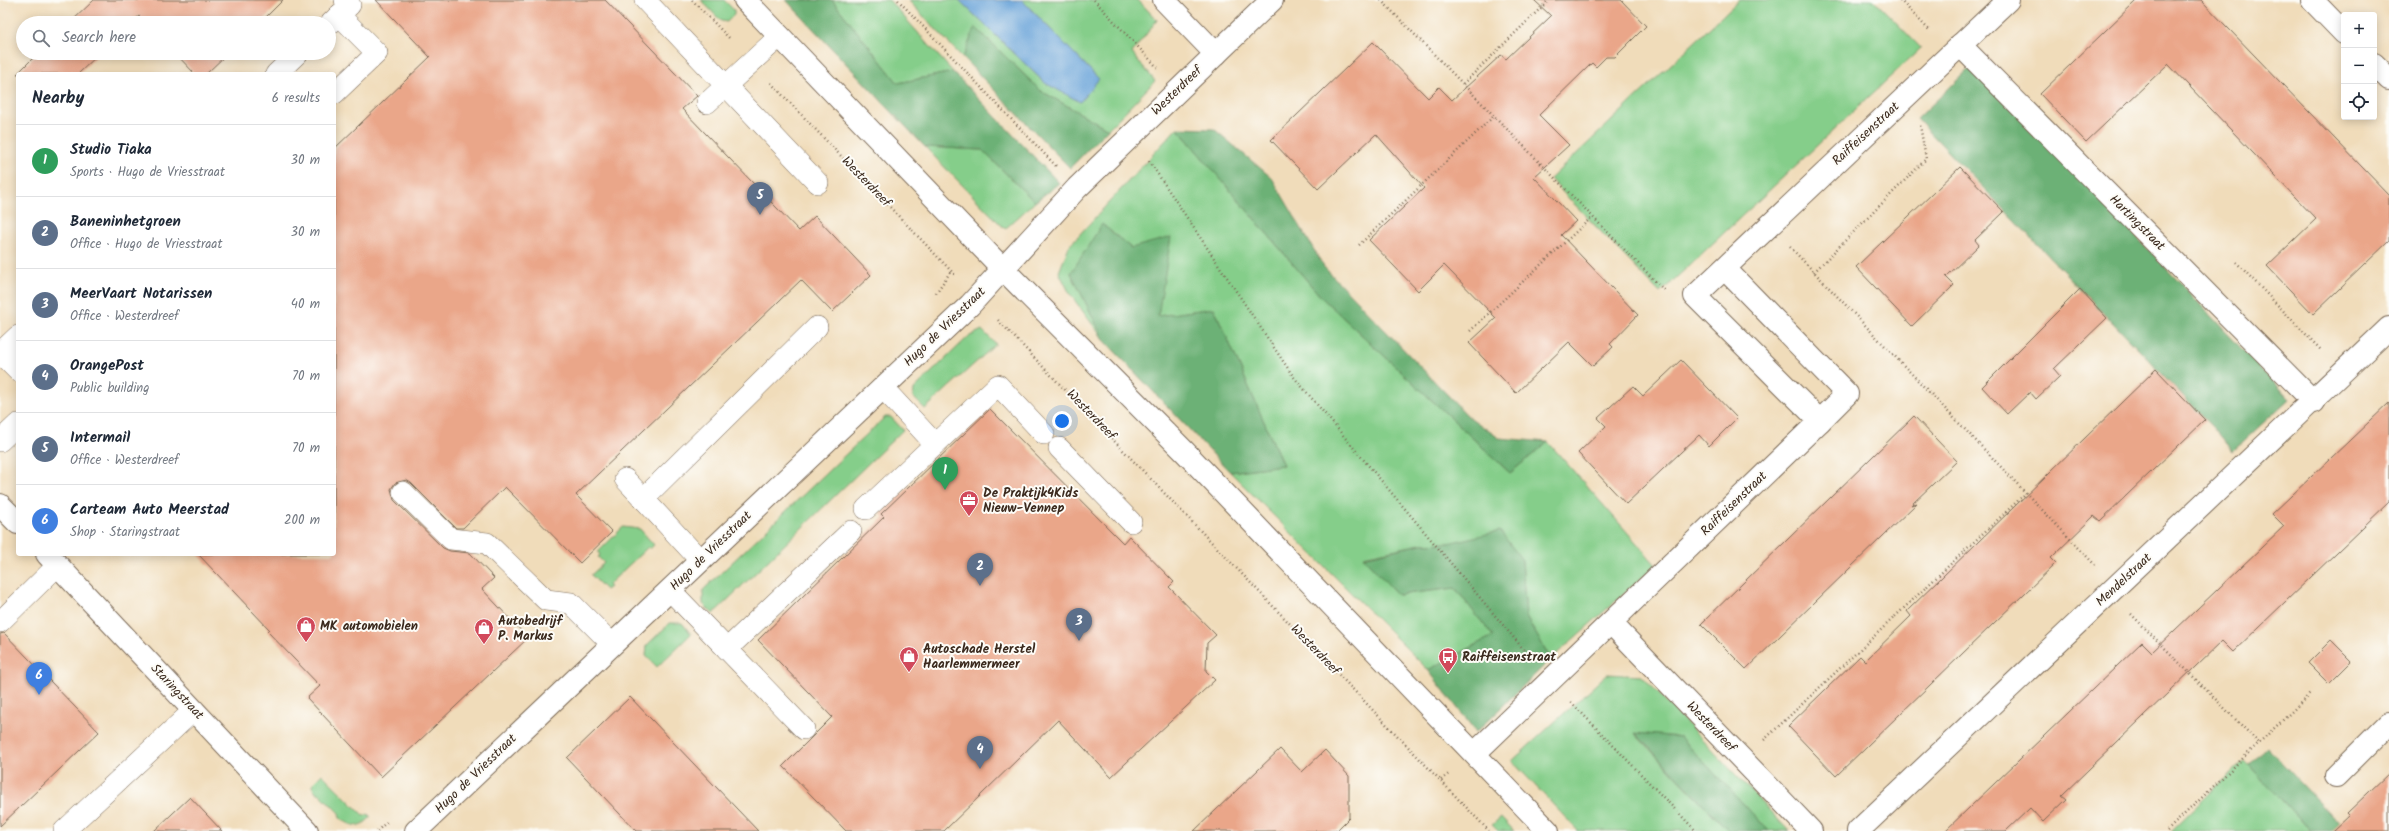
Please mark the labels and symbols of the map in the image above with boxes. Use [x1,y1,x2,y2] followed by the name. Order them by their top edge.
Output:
[1147,60,1208,121] street label: Westerdreef
[1827,96,1905,171] street label: Raiffeisenstraat
[836,152,897,213] street label: Westerdreef
[747,182,773,215] pin: 5
[2104,190,2171,257] street label: Hartingstraat
[899,281,992,372] street label: Hugo de Vriesstraat
[1061,385,1122,446] street label: Westerdreef
[1052,411,1072,431] your location
[932,457,958,490] pin: 1
[1696,466,1773,541] street label: Raiffeisenstraat
[983,483,1078,519] place label: De Praktijk4Kids Nieuw-Vennep
[958,489,980,517] office icon: De Praktijk4Kids Nieuw-Vennep
[665,505,758,596] street label: Hugo de Vriesstraat
[2091,548,2158,612] street label: Mendelstraat
[967,553,993,586] pin: 2
[1066,608,1092,641] pin: 3
[498,611,563,647] place label: Autobedrijf P. Markus
[295,615,317,643] shop icon: MK automobielen
[320,616,418,637] place label: MK automobielen
[473,617,495,645] shop icon: Autobedrijf P. Markus
[1285,620,1346,681] street label: Westerdreef
[923,639,1036,675] place label: Autoschade Herstel Haarlemmermeer
[898,645,920,673] shop icon: Autoschade Herstel Haarlemmermeer
[1437,646,1459,674] bus stop icon: Raiffeisenstraat
[1462,647,1556,668] place label: Raiffeisenstraat
[145,659,209,726] street label: Staringstraat
[26,662,52,695] pin: 6
[1681,697,1742,758] street label: Westerdreef
[430,728,523,819] street label: Hugo de Vriesstraat
[967,736,993,769] pin: 4

